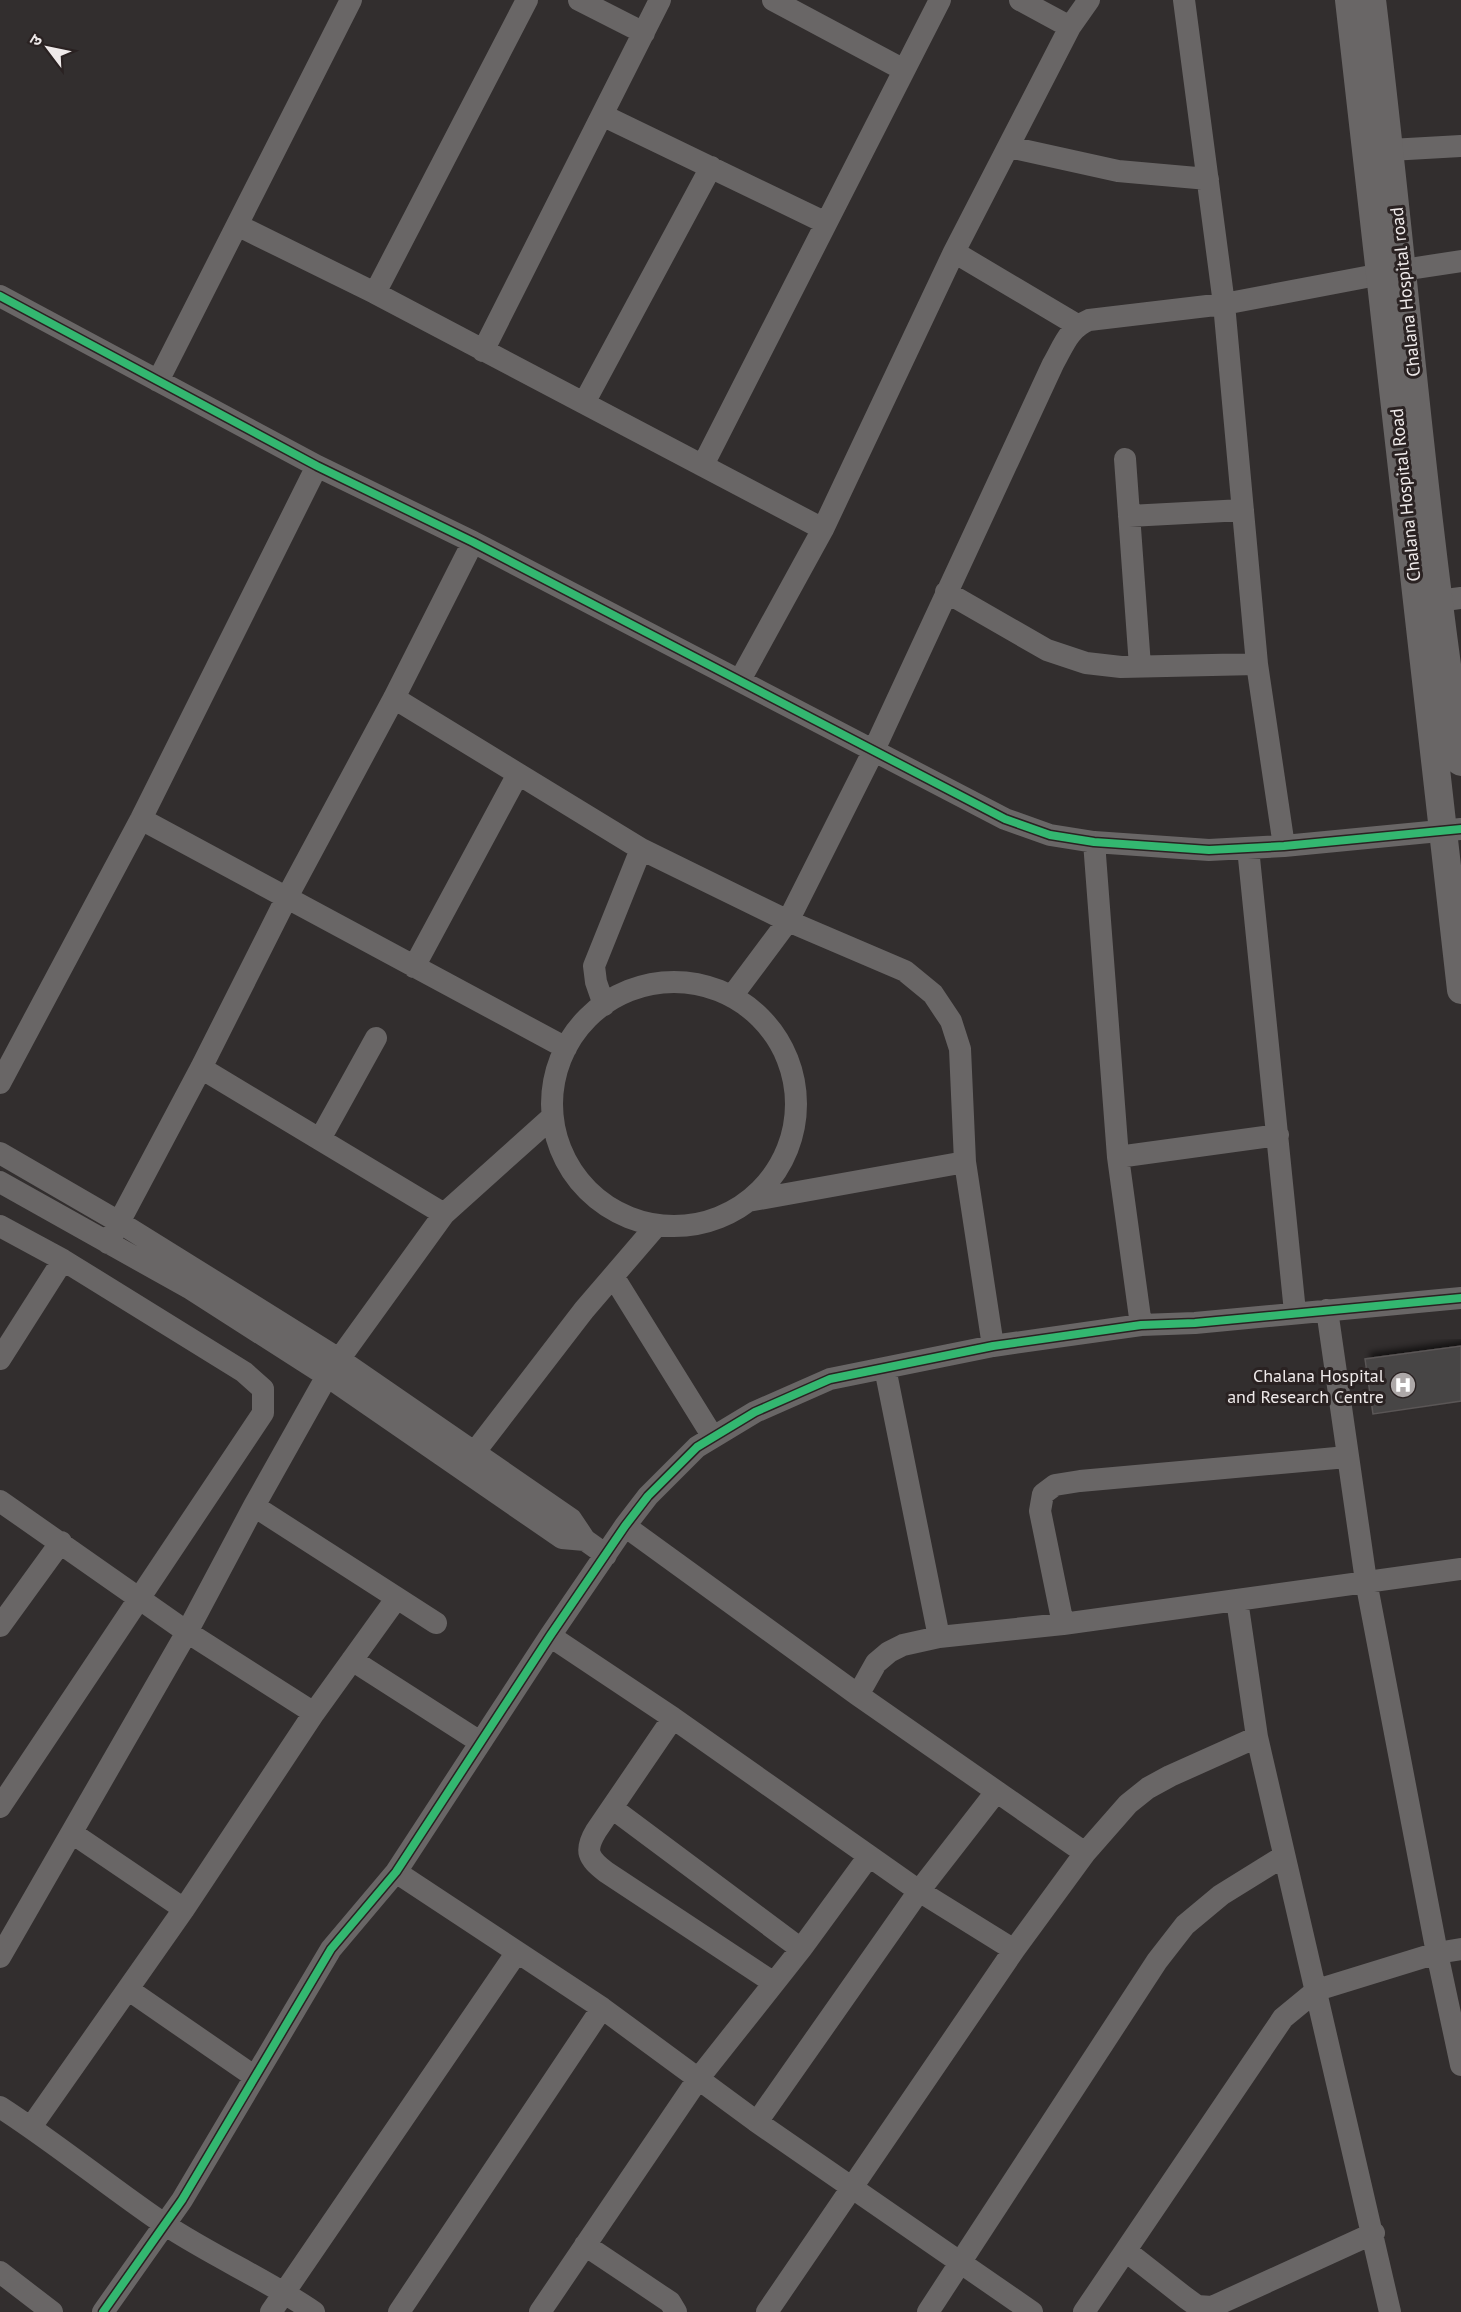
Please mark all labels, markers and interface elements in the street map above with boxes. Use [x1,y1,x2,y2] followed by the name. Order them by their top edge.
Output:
[18,18,78,78] north arrow
[24,30,47,49] text: उ
[1385,206,1425,378] street label: Chalana Hospital road
[1384,407,1426,583] street label: Chalana Hospital Road
[1227,1364,1385,1408] place label: Chalana Hospital and Research Centre
[1388,1370,1418,1400] hospital icon: Chalana Hospital and Research Centre

